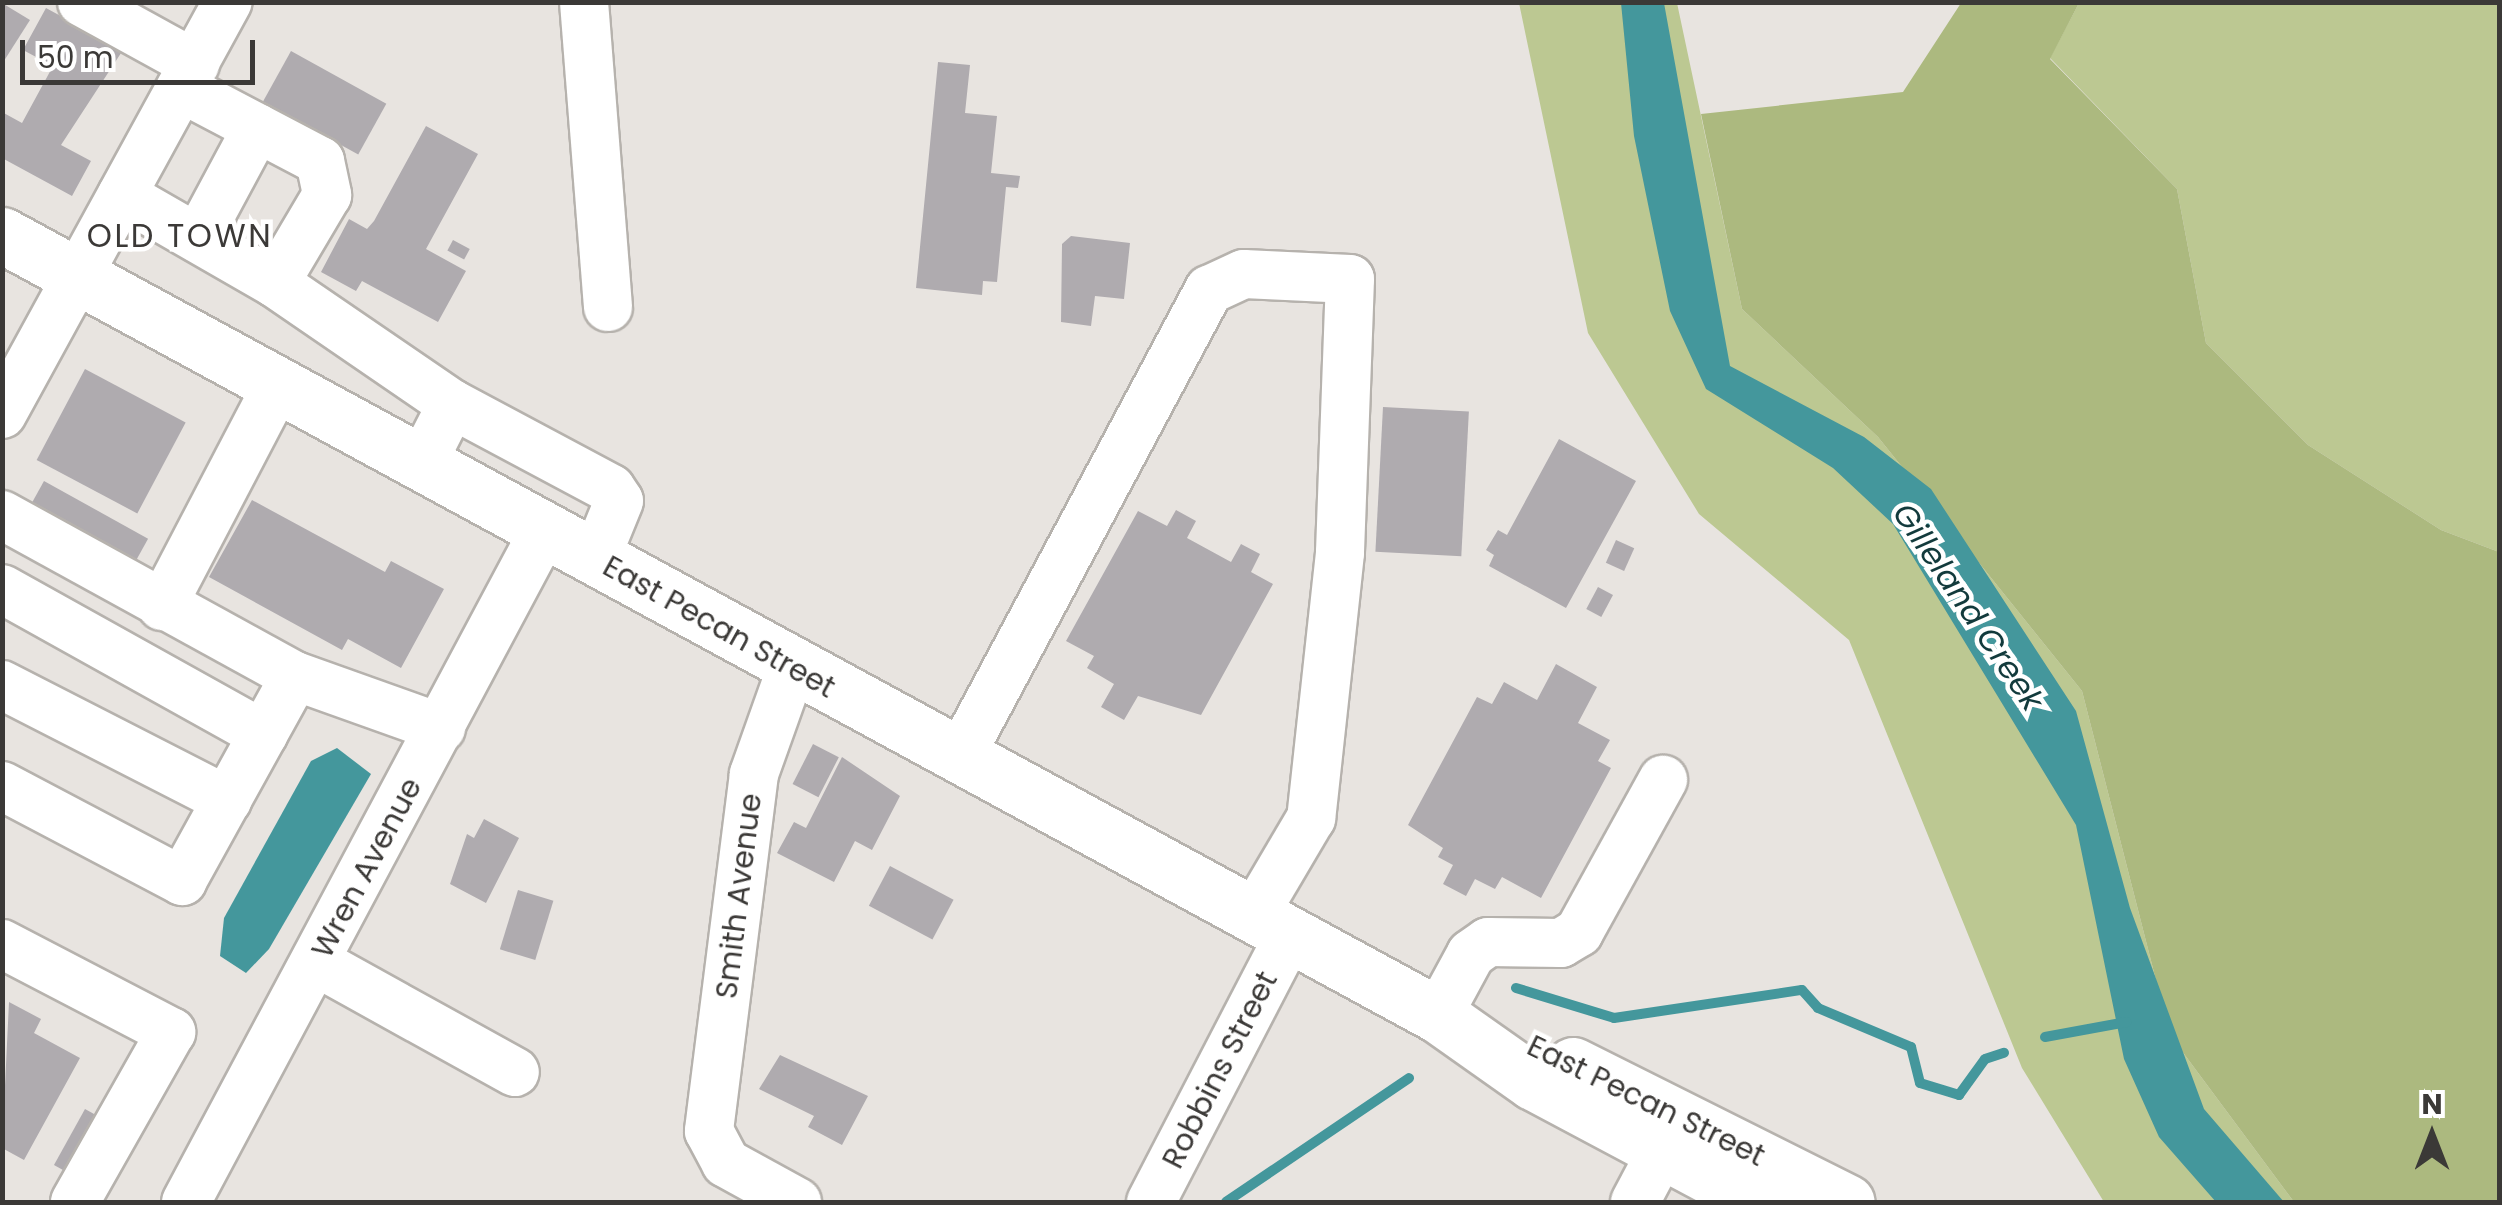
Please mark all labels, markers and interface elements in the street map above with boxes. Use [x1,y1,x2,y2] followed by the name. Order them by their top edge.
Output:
[25,20,260,82] scale bar
[37,36,114,79] text: 50 m
[87,217,273,255] district label: OLD TOWN
[1884,496,2052,718] water label: Gilleland Creek
[597,548,841,706] street label: East Pecan Street
[304,772,430,964] street label: Wren Avenue
[709,791,769,1001] street label: Smith Avenue
[1155,966,1285,1174] street label: Robbins Street
[1521,1028,1771,1174] street label: East Pecan Street
[2382,1085,2482,1185] north arrow
[2421,1085,2443,1124] text: N

